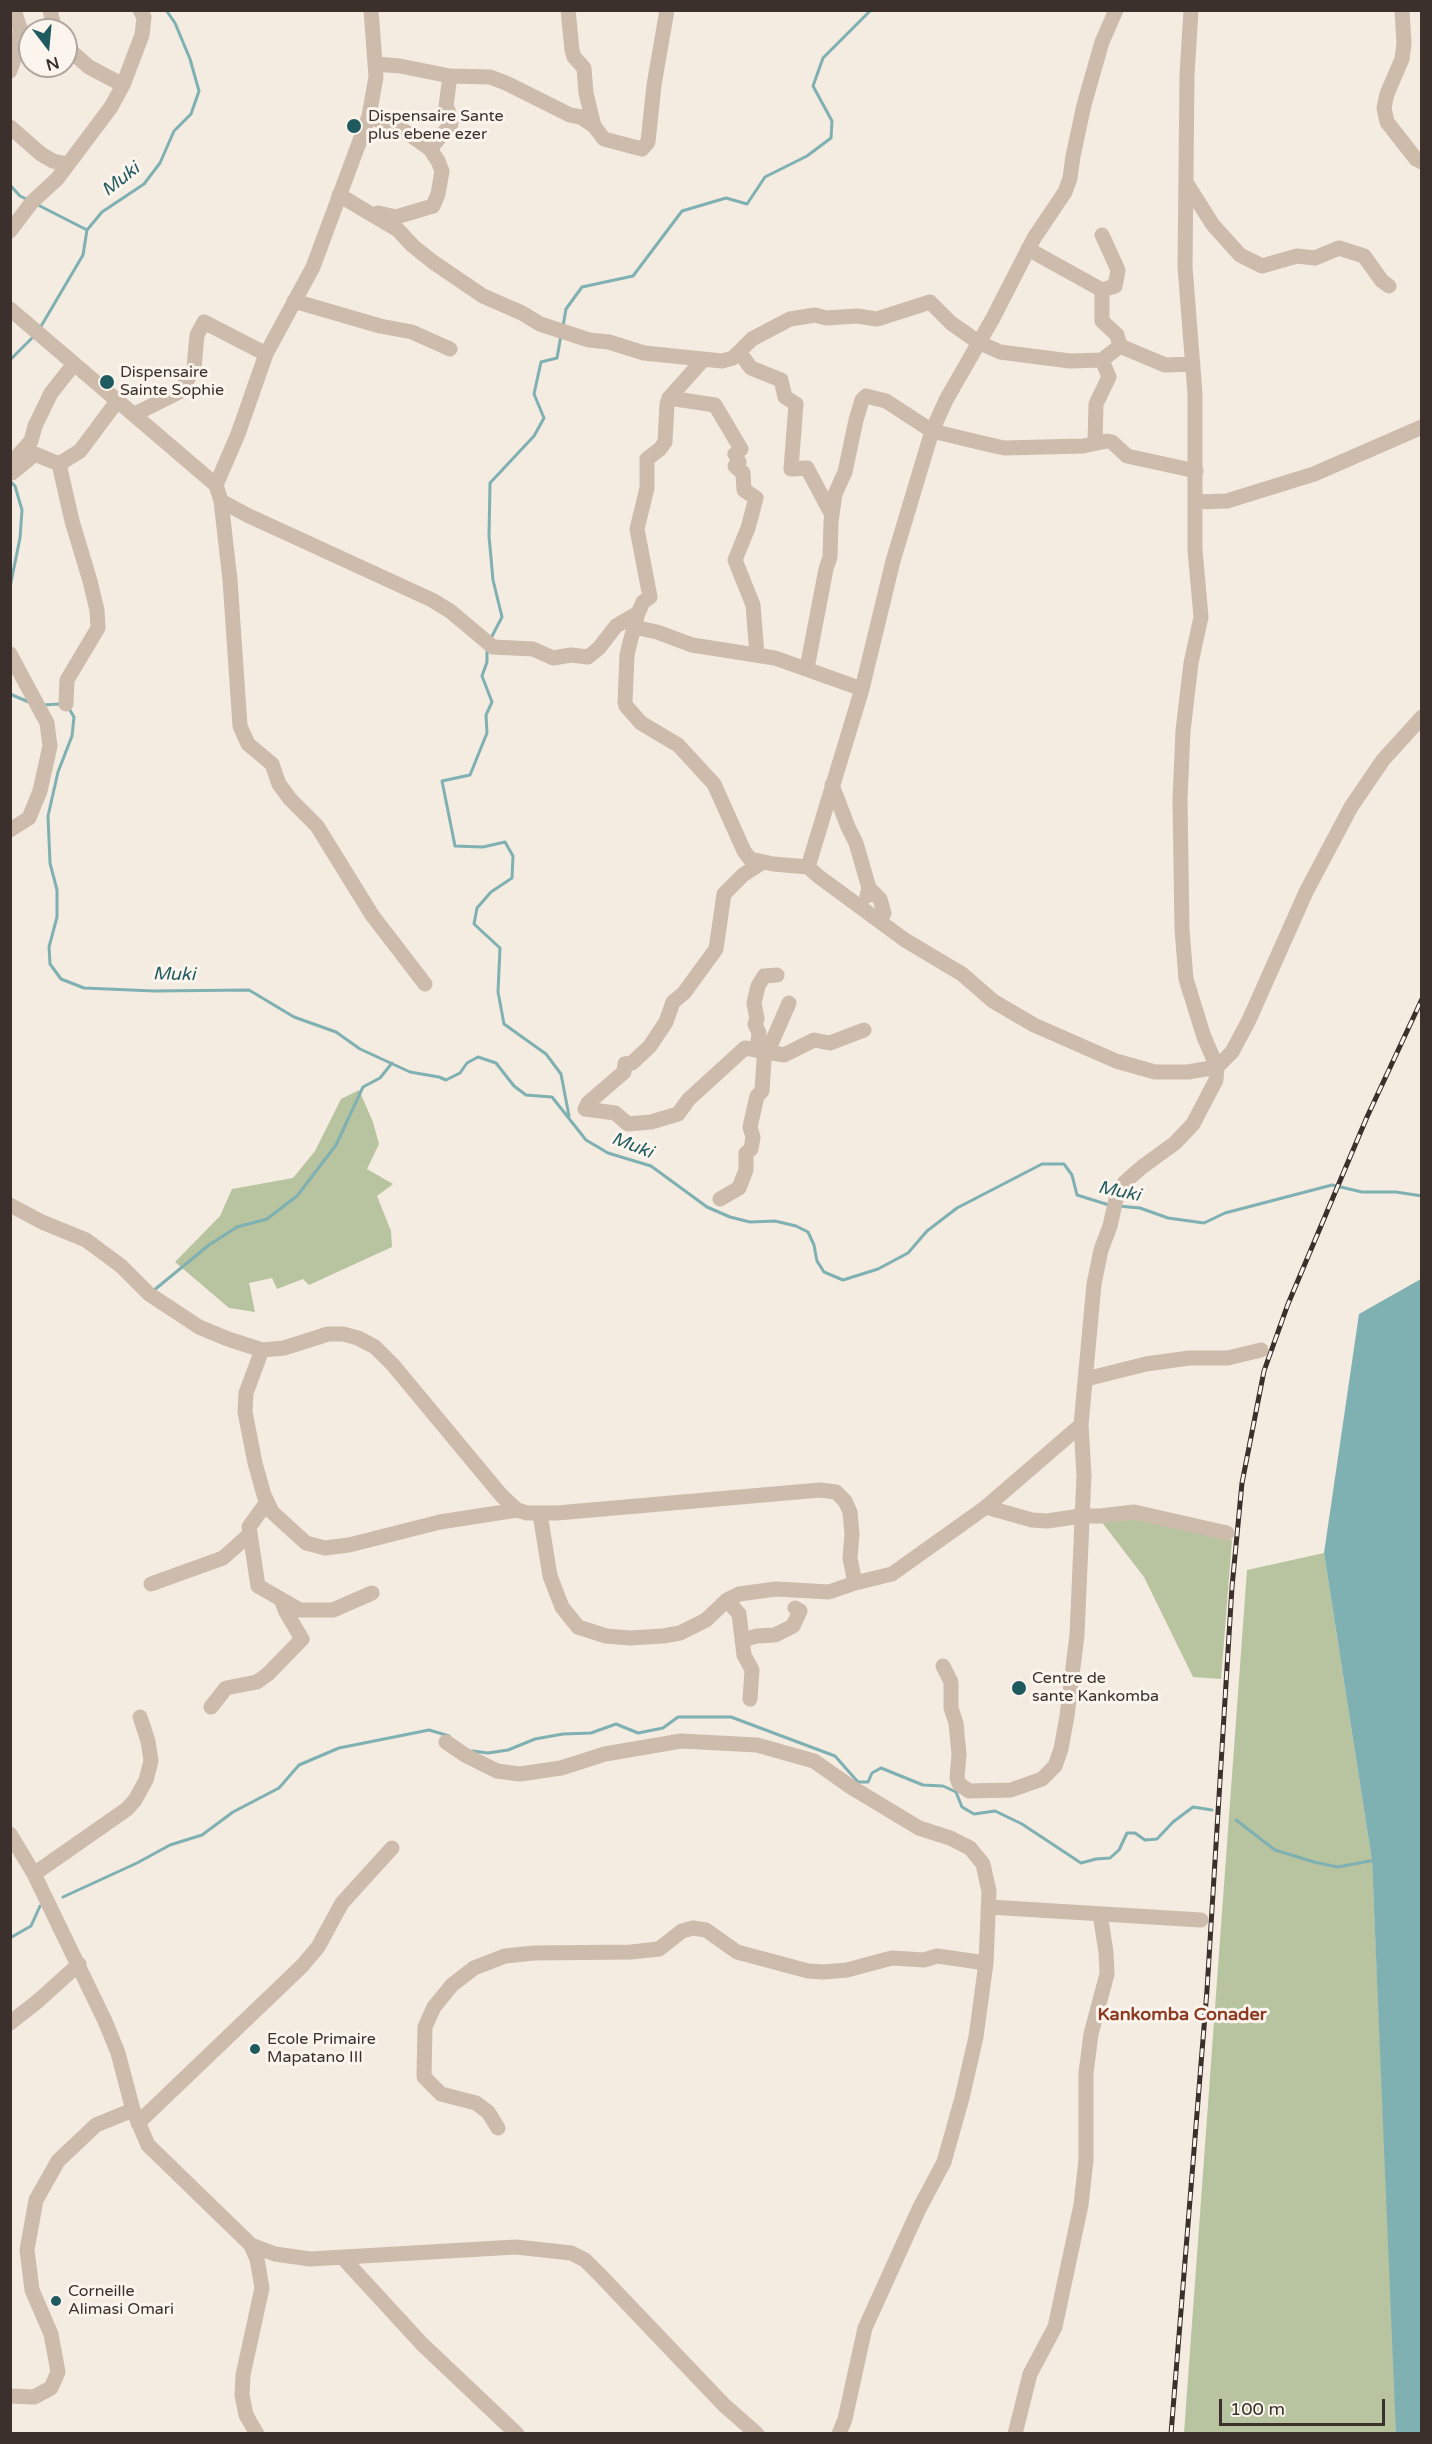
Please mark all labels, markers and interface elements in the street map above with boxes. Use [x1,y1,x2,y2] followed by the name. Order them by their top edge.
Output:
[18,18,78,78] north arrow
[43,52,61,75] text: N
[368,107,504,145] place label: Dispensaire Sante plus ebene ezer
[345,117,363,135] marker: Dispensaire Sante plus ebene ezer
[98,158,144,202] water label: Muki
[120,363,224,401] place label: Dispensaire Sainte Sophie
[98,373,116,391] marker: Dispensaire Sainte Sophie
[153,964,195,986] water label: Muki
[608,1128,656,1164] water label: Muki
[1096,1177,1142,1207] water label: Muki
[1032,1669,1159,1707] place label: Centre de sante Kankomba
[1010,1679,1028,1697] marker: Centre de sante Kankomba
[1097,2004,1267,2026] district label: Kankomba Conader
[267,2030,376,2068] place label: Ecole Primaire Mapatano III
[248,2042,262,2056] marker: Ecole Primaire Mapatano III
[68,2282,174,2320] place label: Corneille Alimasi Omari
[49,2294,63,2308] marker: Corneille Alimasi Omari
[1222,2387,1388,2425] scale bar
[1230,2398,1285,2420] text: 100 m

